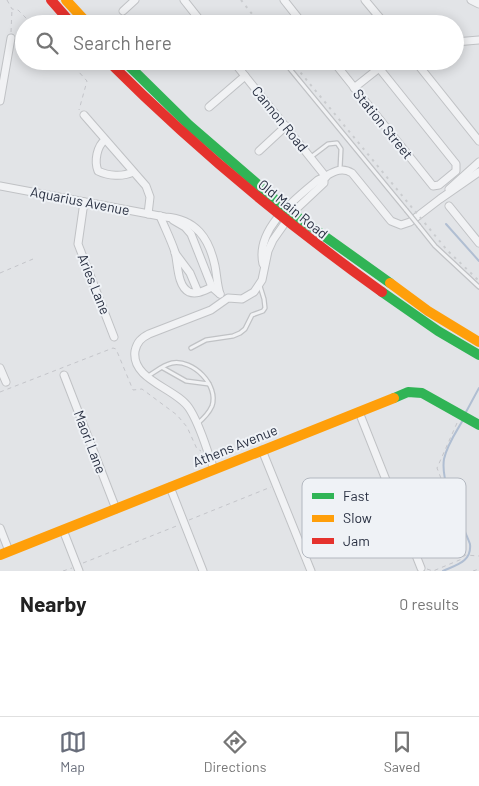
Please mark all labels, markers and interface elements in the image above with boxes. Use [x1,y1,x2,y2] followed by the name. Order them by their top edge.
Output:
[15,15,464,70] search box
[33,29,61,57] icon: search
[73,31,172,54] text: Search here
[249,82,312,155] street label: Cannon Road
[350,85,417,162] street label: Station Street
[255,175,331,242] street label: Old Main Road
[29,183,131,218] street label: Aquarius Avenue
[75,251,114,317] street label: Aries Lane
[71,408,110,476] street label: Maori Lane
[190,421,280,470] street label: Athens Avenue
[302,478,466,558] legend
[343,487,369,504] text: Fast
[343,509,372,526] text: Slow
[343,532,370,549] text: Jam
[20,591,86,616] text: Nearby
[399,594,459,613] text: 0 results
[59,728,87,775] tab: Map
[204,728,266,775] tab: Directions
[384,728,420,775] tab: Saved

